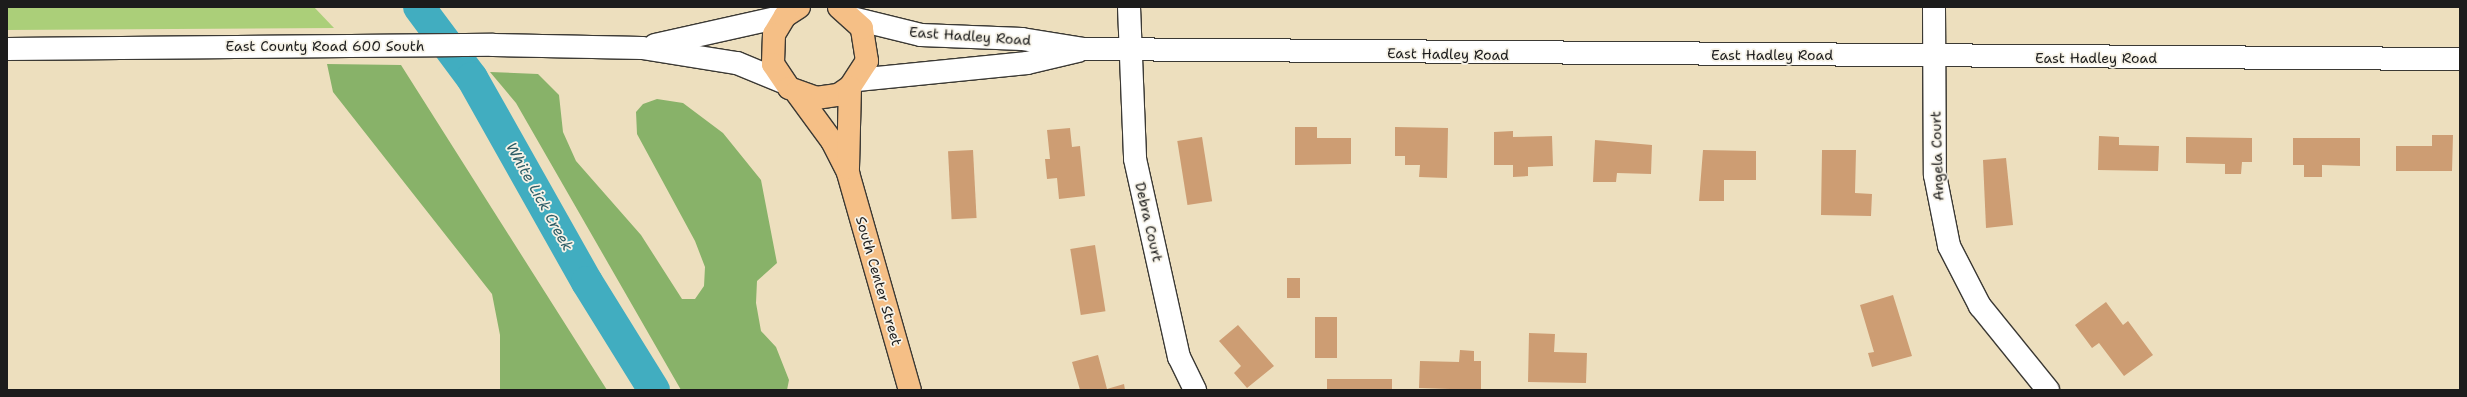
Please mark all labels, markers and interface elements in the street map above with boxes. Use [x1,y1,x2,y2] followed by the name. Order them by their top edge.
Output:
[909,23,1031,49] street label: East Hadley Road
[226,38,424,54] street label: East County Road 600 South
[1387,45,1509,63] street label: East Hadley Road
[1711,47,1833,63] street label: East Hadley Road
[2035,50,2157,66] street label: East Hadley Road
[1927,111,1947,201] street label: Angela Court
[502,140,576,254] water label: White Lick Creek
[1132,181,1166,263] street label: Debra Court
[852,214,906,348] street label: South Center Street

